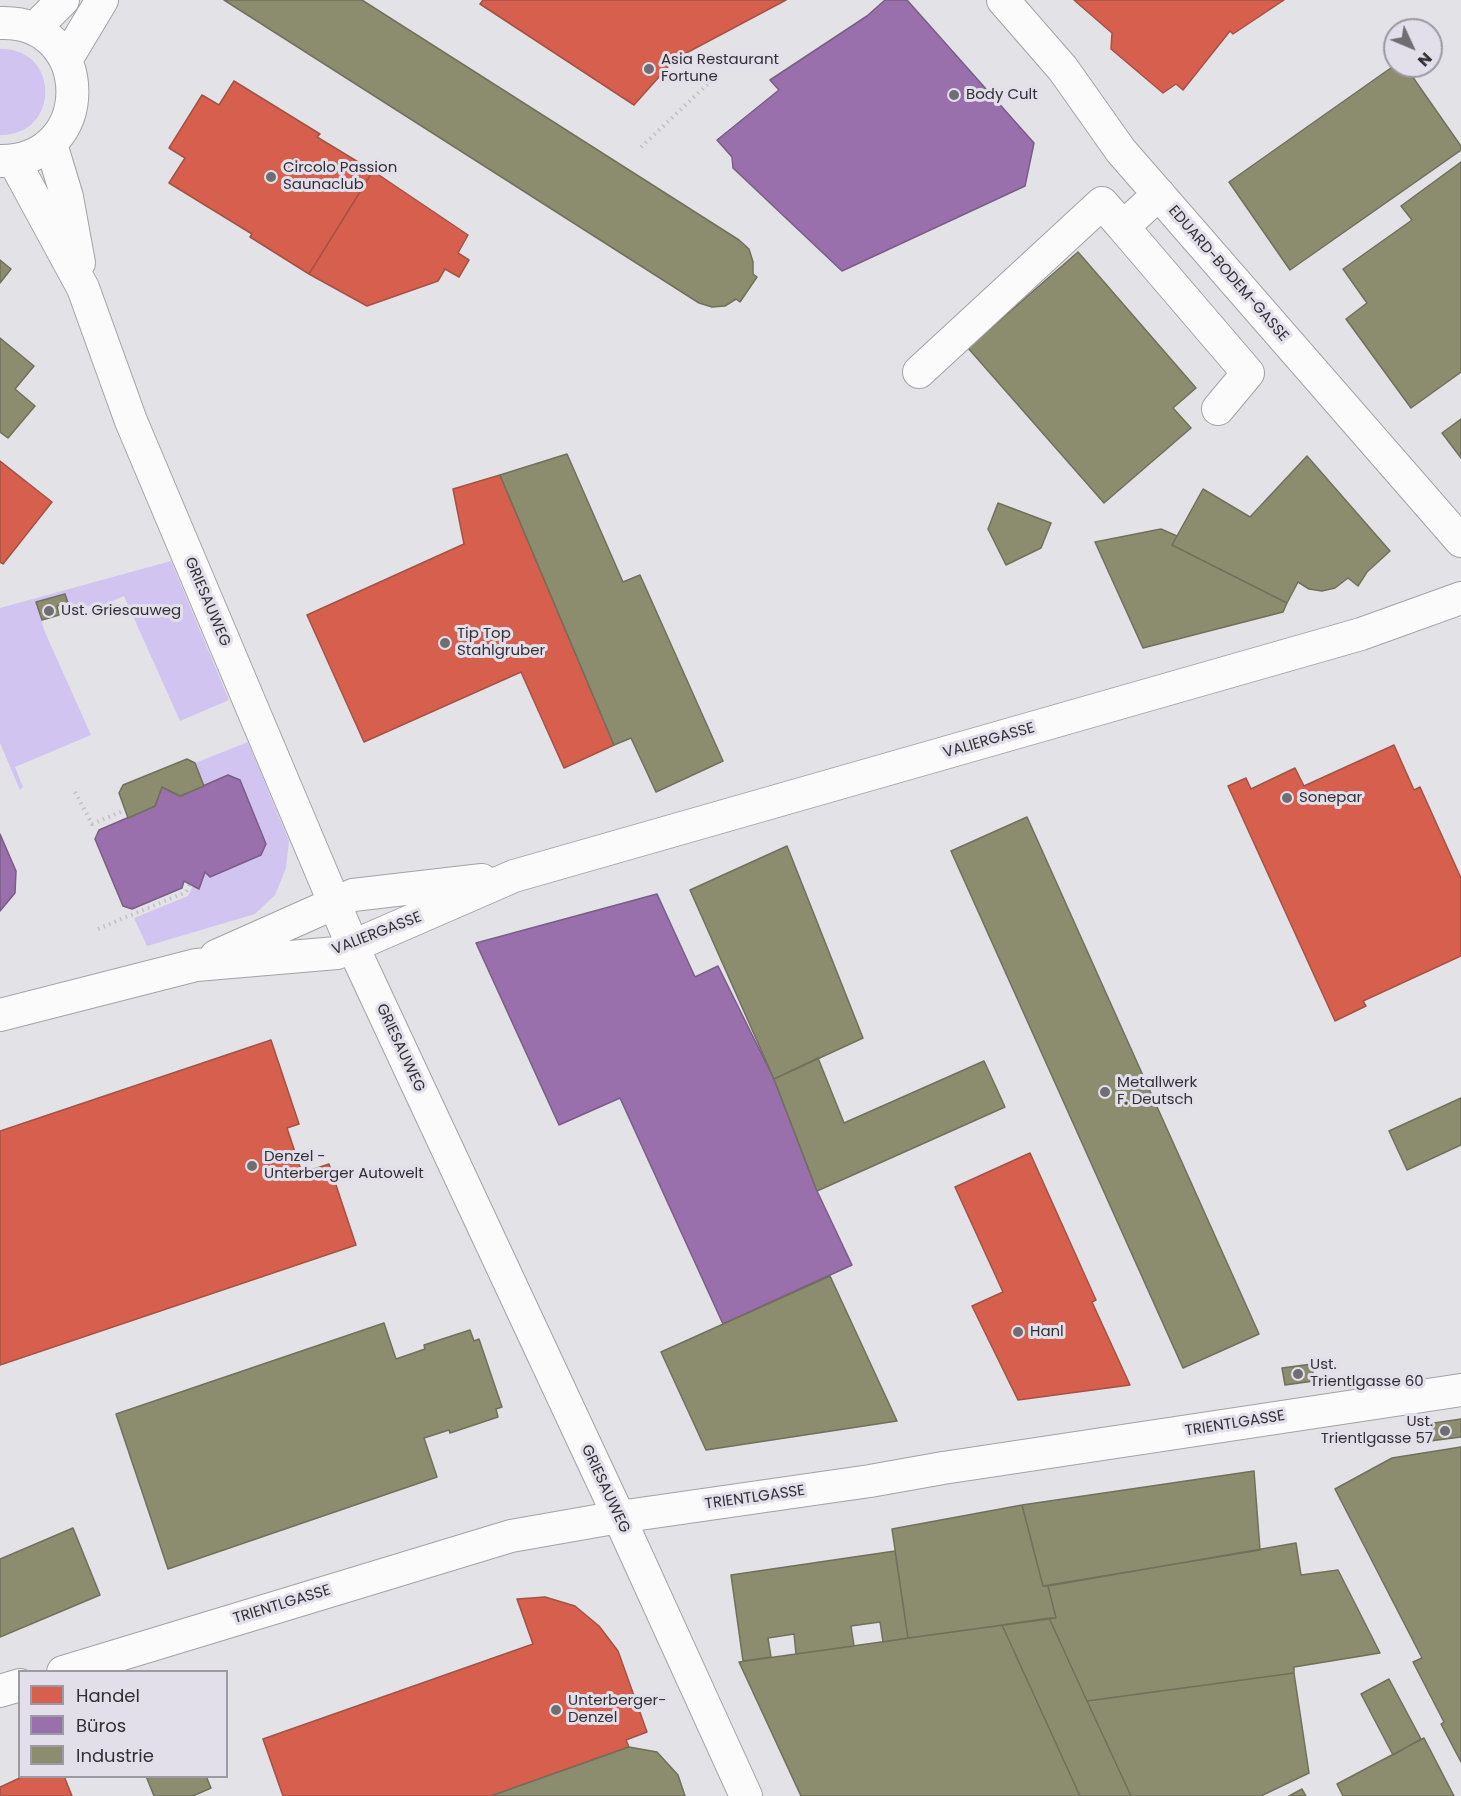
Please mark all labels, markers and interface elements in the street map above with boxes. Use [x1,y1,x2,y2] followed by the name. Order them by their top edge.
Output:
[1383,18,1443,78] north arrow
[1412,47,1437,72] text: N
[661,51,779,86] place label: Asia Restaurant Fortune
[642,62,656,76] marker: Asia Restaurant Fortune
[966,86,1038,104] place label: Body Cult
[947,88,961,102] marker: Body Cult
[283,159,397,194] place label: Circolo Passion Saunaclub
[264,170,278,184] marker: Circolo Passion Saunaclub
[1164,202,1292,346] street label: EDUARD-BODEM-GASSE
[180,555,234,649] street label: GRIESAUWEG
[61,602,181,620] place label: Ust. Griesauweg
[42,604,56,618] marker: Ust. Griesauweg
[457,625,545,660] place label: Tip Top Stahlgruber
[438,636,452,650] marker: Tip Top Stahlgruber
[941,719,1037,763] street label: VALIERGASSE
[1299,789,1362,807] place label: Sonepar
[1280,791,1294,805] marker: Sonepar
[330,909,424,959] street label: VALIERGASSE
[372,1001,428,1095] street label: GRIESAUWEG
[1117,1074,1197,1109] place label: Metallwerk F. Deutsch
[1098,1085,1112,1099] marker: Metallwerk F. Deutsch
[264,1148,424,1183] place label: Denzel - Unterberger Autowelt
[245,1159,259,1173] marker: Denzel - Unterberger Autowelt
[1030,1323,1064,1341] place label: Hanl
[1011,1325,1025,1339] marker: Hanl
[1310,1356,1424,1391] place label: Ust. Trientlgasse 60
[1291,1367,1305,1381] marker: Ust. Trientlgasse 60
[1184,1407,1286,1441] street label: TRIENTLGASSE
[1321,1413,1433,1448] place label: Ust. Trientlgasse 57
[1438,1424,1452,1438] marker: Ust. Trientlgasse 57
[577,1442,633,1536] street label: GRIESAUWEG
[704,1482,806,1514] street label: TRIENTLGASSE
[231,1582,333,1628] street label: TRIENTLGASSE
[18,1670,228,1778] legend
[76,1683,140,1708] text: Handel
[568,1692,666,1727] place label: Unterberger- Denzel
[549,1703,563,1717] marker: Unterberger- Denzel
[76,1713,126,1738] text: Büros
[76,1743,154,1768] text: Industrie

